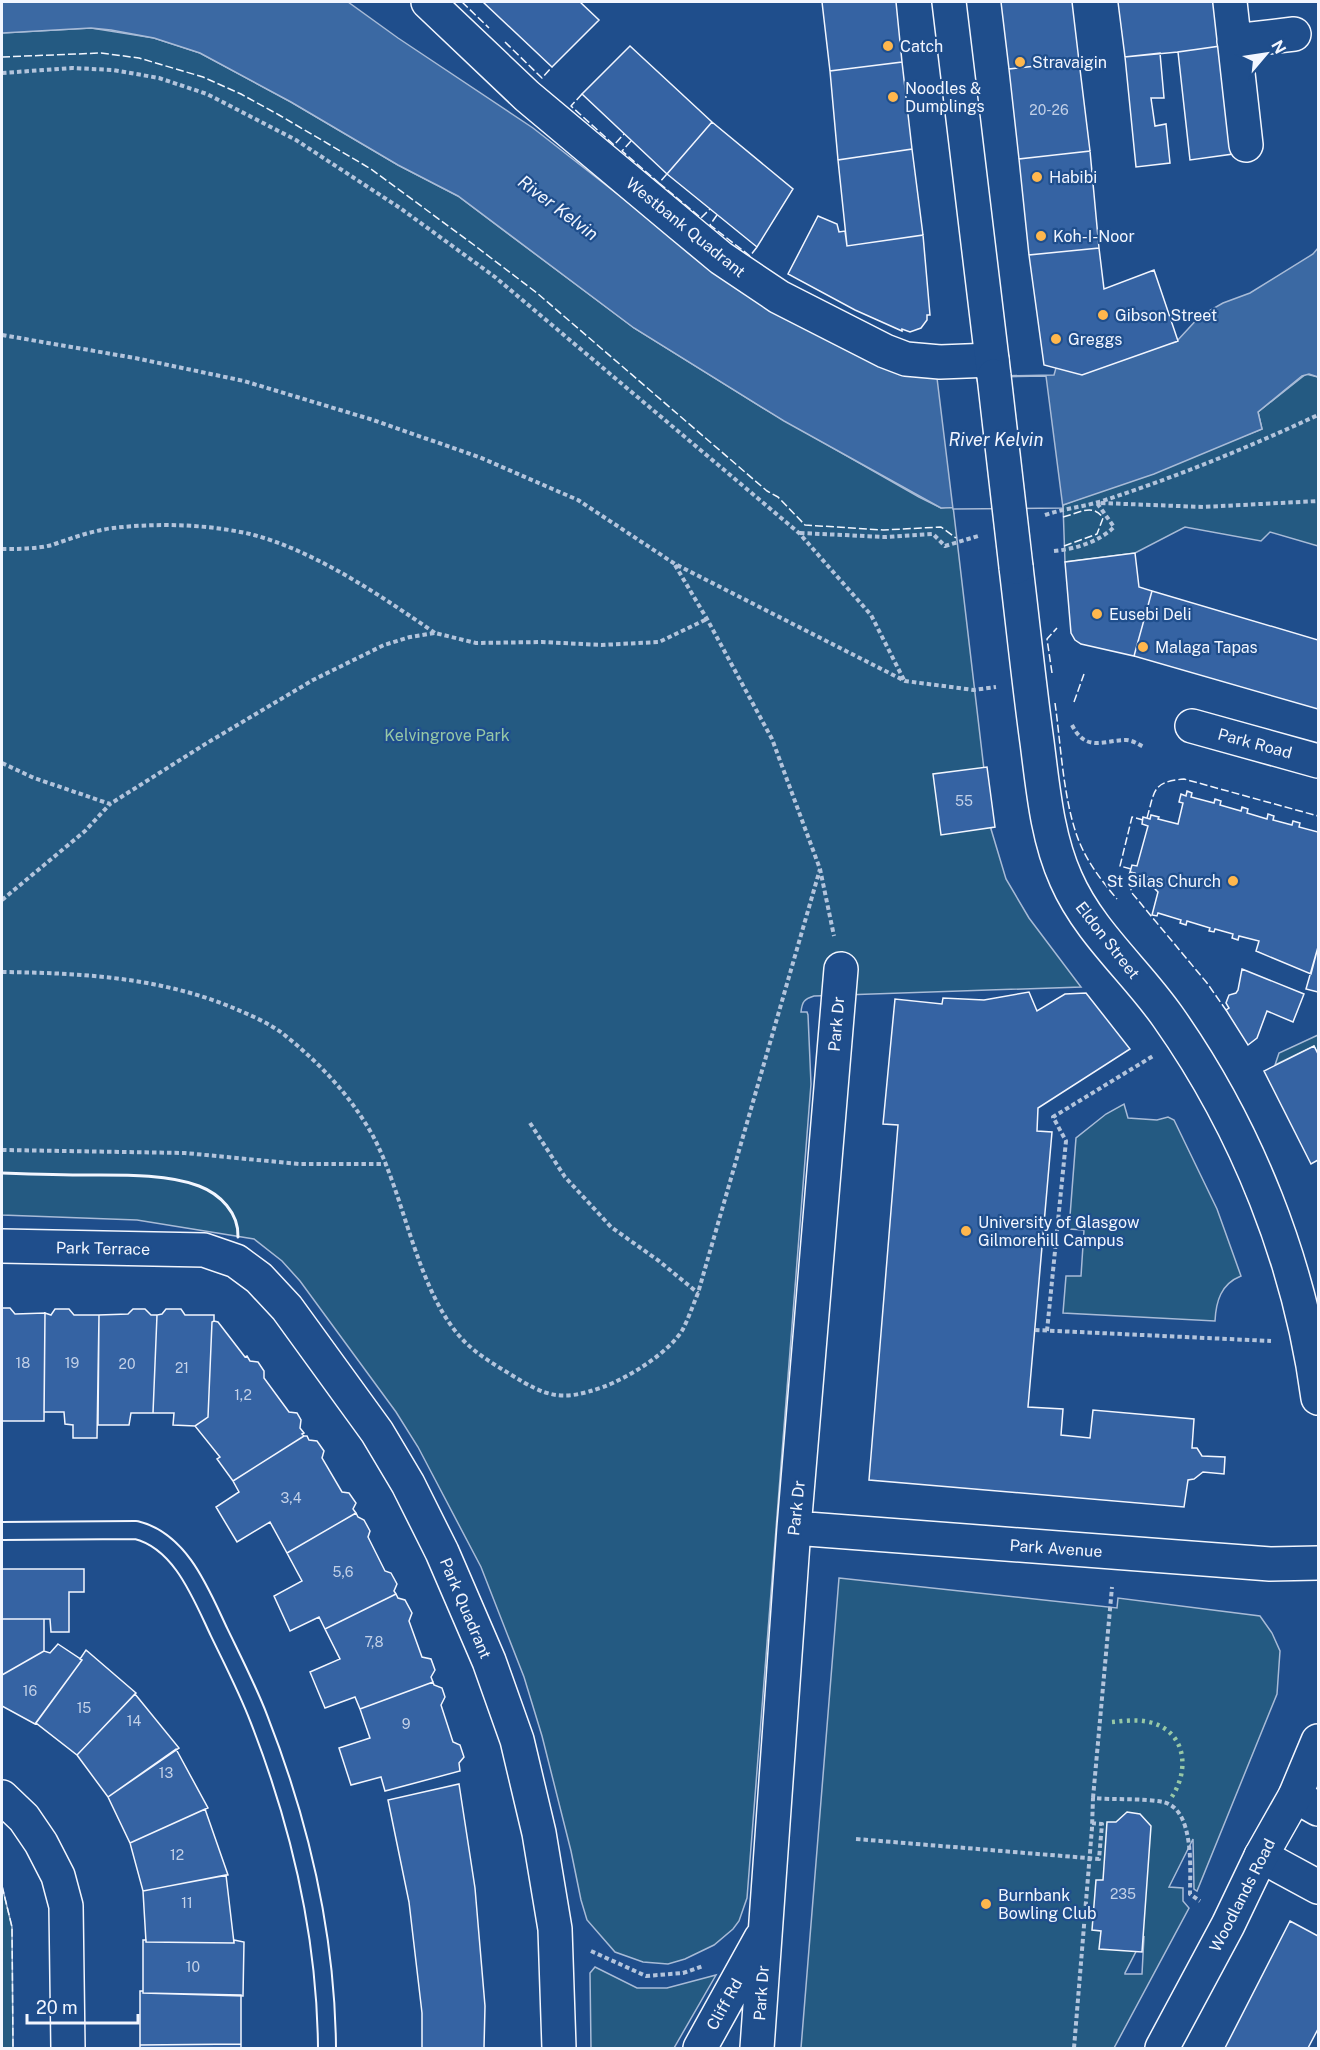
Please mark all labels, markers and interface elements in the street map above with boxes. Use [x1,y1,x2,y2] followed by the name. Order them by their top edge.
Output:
[1236,24,1296,84] north arrow
[900,37,943,56] place label: Catch
[1267,37,1290,57] text: N
[881,39,895,53] marker: Catch
[1032,53,1107,72] place label: Stravaigin
[1013,55,1027,69] marker: Stravaigin
[905,79,985,116] place label: Noodles & Dumplings
[886,90,900,104] marker: Noodles & Dumplings
[1029,102,1069,118] house number: 20-26
[1049,168,1097,187] place label: Habibi
[1030,170,1044,184] marker: Habibi
[514,171,602,245] water label: River Kelvin
[622,174,749,281] street label: Westbank Quadrant
[1053,227,1135,246] place label: Koh-I-Noor
[1034,229,1048,243] marker: Koh-I-Noor
[1115,306,1217,325] place label: Gibson Street
[1096,308,1110,322] marker: Gibson Street
[1068,330,1122,349] place label: Greggs
[1049,332,1063,346] marker: Greggs
[949,429,1043,450] water label: River Kelvin
[1109,605,1192,624] place label: Eusebi Deli
[1090,607,1104,621] marker: Eusebi Deli
[1155,638,1258,657] place label: Malaga Tapas
[1136,640,1150,654] marker: Malaga Tapas
[1216,724,1294,762] street label: Park Road
[384,726,510,745] park label: Kelvingrove Park
[955,793,973,809] house number: 55
[1107,872,1221,891] place label: St Silas Church
[1226,874,1240,888] marker: St Silas Church
[1072,898,1144,983] street label: Eldon Street
[825,996,848,1052] street label: Park Dr
[978,1213,1140,1250] place label: University of Glasgow Gilmorehill Campus
[959,1224,973,1238] marker: University of Glasgow Gilmorehill Campus
[56,1238,150,1259] street label: Park Terrace
[16,1355,30,1371] house number: 18
[65,1355,79,1371] house number: 19
[119,1356,135,1372] house number: 20
[175,1360,189,1376] house number: 21
[234,1387,252,1403] house number: 1,2
[784,1480,809,1537] street label: Park Dr
[281,1490,302,1506] house number: 3,4
[1009,1536,1103,1561] street label: Park Avenue
[436,1555,495,1661] street label: Park Quadrant
[332,1564,354,1580] house number: 5,6
[364,1634,384,1650] house number: 7,8
[23,1683,37,1699] house number: 16
[77,1700,91,1716] house number: 15
[127,1713,141,1729] house number: 14
[402,1716,411,1732] house number: 9
[159,1765,173,1781] house number: 13
[1206,1835,1279,1955] street label: Woodlands Road
[170,1847,184,1863] house number: 12
[998,1886,1097,1923] place label: Burnbank Bowling Club
[1110,1886,1136,1902] house number: 235
[181,1895,193,1911] house number: 11
[979,1897,993,1911] marker: Burnbank Bowling Club
[186,1959,200,1975] house number: 10
[750,1965,773,2021] street label: Park Dr
[703,1975,746,2033] street label: Cliff Rd
[27,1987,138,2025] scale bar
[36,1997,78,2018] text: 20 m

